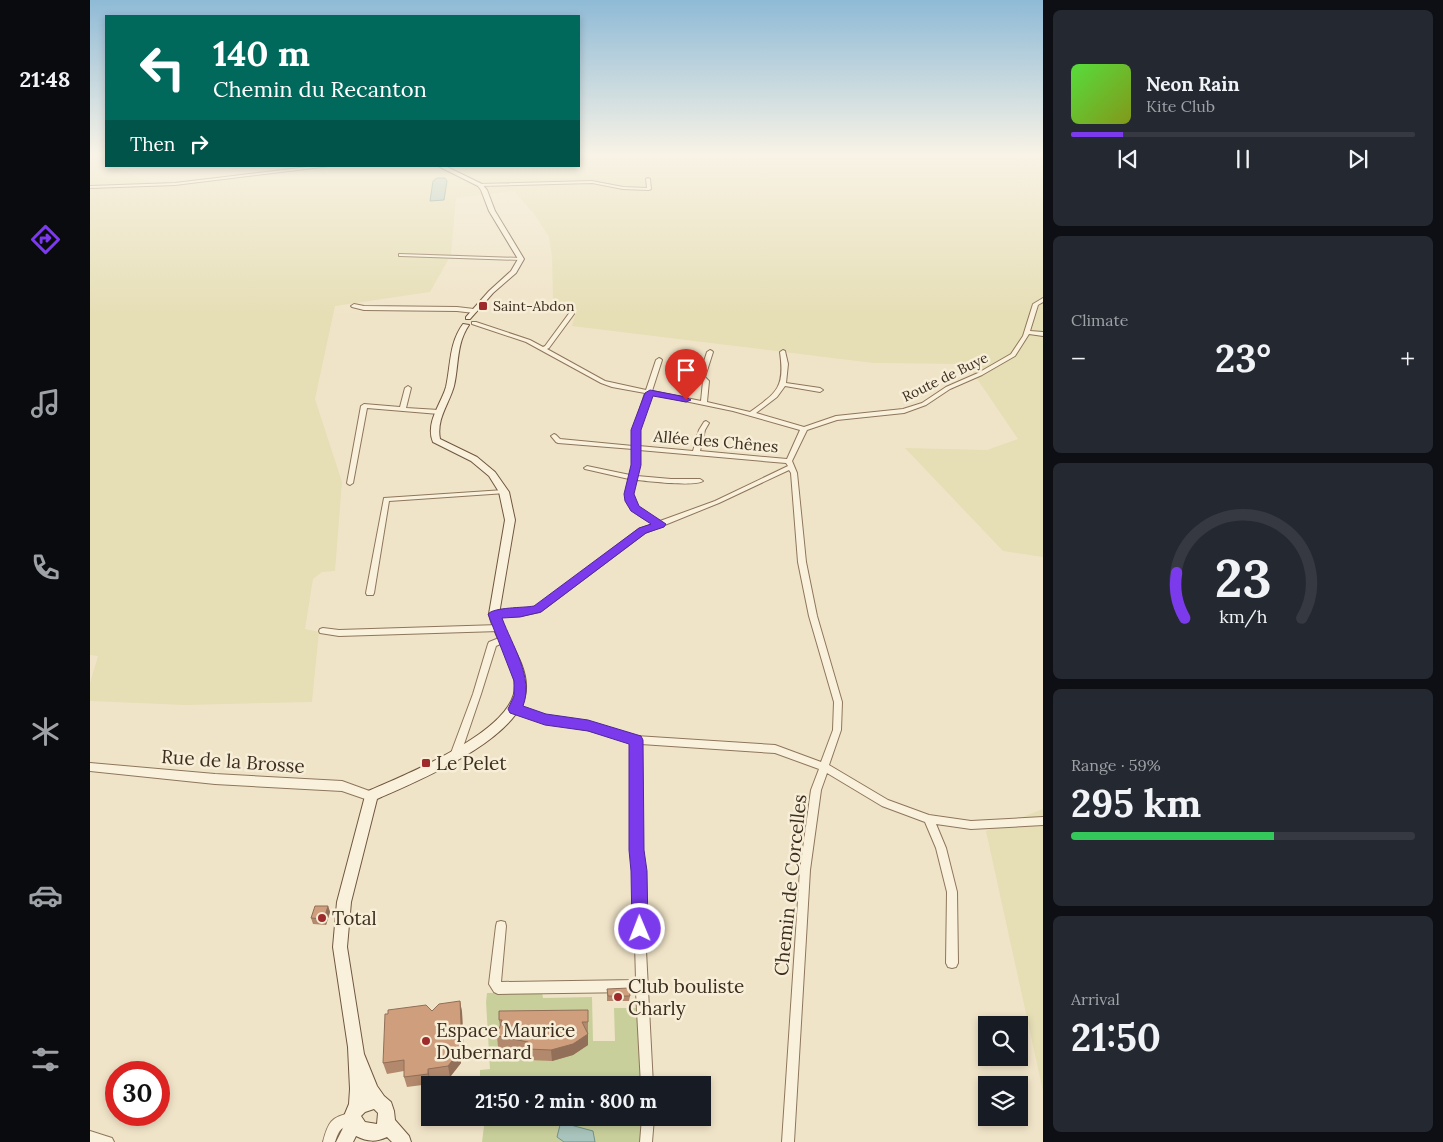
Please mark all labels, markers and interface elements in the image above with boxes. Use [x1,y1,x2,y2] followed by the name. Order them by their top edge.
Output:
[213,31,310,76] text: 140 m
[130,35,195,100] icon: left
[20,65,70,93] text: 21:48
[1146,72,1240,96] text: Neon Rain
[213,75,427,103] text: Chemin du Recanton
[1146,96,1215,116] text: Kite Club
[185,130,213,158] icon: right
[130,132,175,156] text: Then
[1114,145,1142,173] icon: previous
[1229,145,1257,173] icon: pause
[1344,145,1372,173] icon: next
[28,222,63,257] icon: directions
[493,297,575,315] place label: Saint-Abdon
[477,300,489,312] marker: Saint-Abdon
[1071,310,1128,330] text: Climate
[1215,334,1271,382] text: 23°
[1071,341,1086,377] text: −
[1400,341,1415,377] text: +
[899,348,991,406] street label: Route de Buye
[665,349,707,400] pin
[672,356,700,384] icon: arrive
[28,386,63,421] icon: music
[652,425,779,456] street label: Allée des Chênes
[1215,545,1271,611] text: 23
[28,550,63,585] icon: phone
[1219,605,1267,628] text: km/h
[28,714,63,749] icon: climate
[160,744,306,778] street label: Rue de la Brosse
[436,751,507,775] place label: Le Pelet
[1071,755,1161,775] text: Range · 59%
[420,757,432,769] marker: Le Pelet
[1071,779,1201,827] text: 295 km
[769,793,812,977] street label: Chemin de Corcelles
[28,878,63,913] icon: car
[613,902,665,954] position arrow
[332,906,377,930] place label: Total
[316,912,328,924] marker: Total
[628,974,744,1020] place label: Club bouliste Charly
[1071,989,1120,1009] text: Arrival
[612,991,624,1003] marker: Club bouliste Charly
[1071,1013,1161,1061] text: 21:50
[978,1016,1028,1126] map controls
[978,1016,1028,1066] button: search
[436,1018,575,1064] place label: Espace Maurice Dubernard
[420,1035,432,1047] marker: Espace Maurice Dubernard
[28,1042,63,1077] icon: filters
[105,1061,170,1126] speed limit sign: 30
[978,1076,1028,1126] button: layers
[475,1089,657,1113] text: 21:50 · 2 min · 800 m

